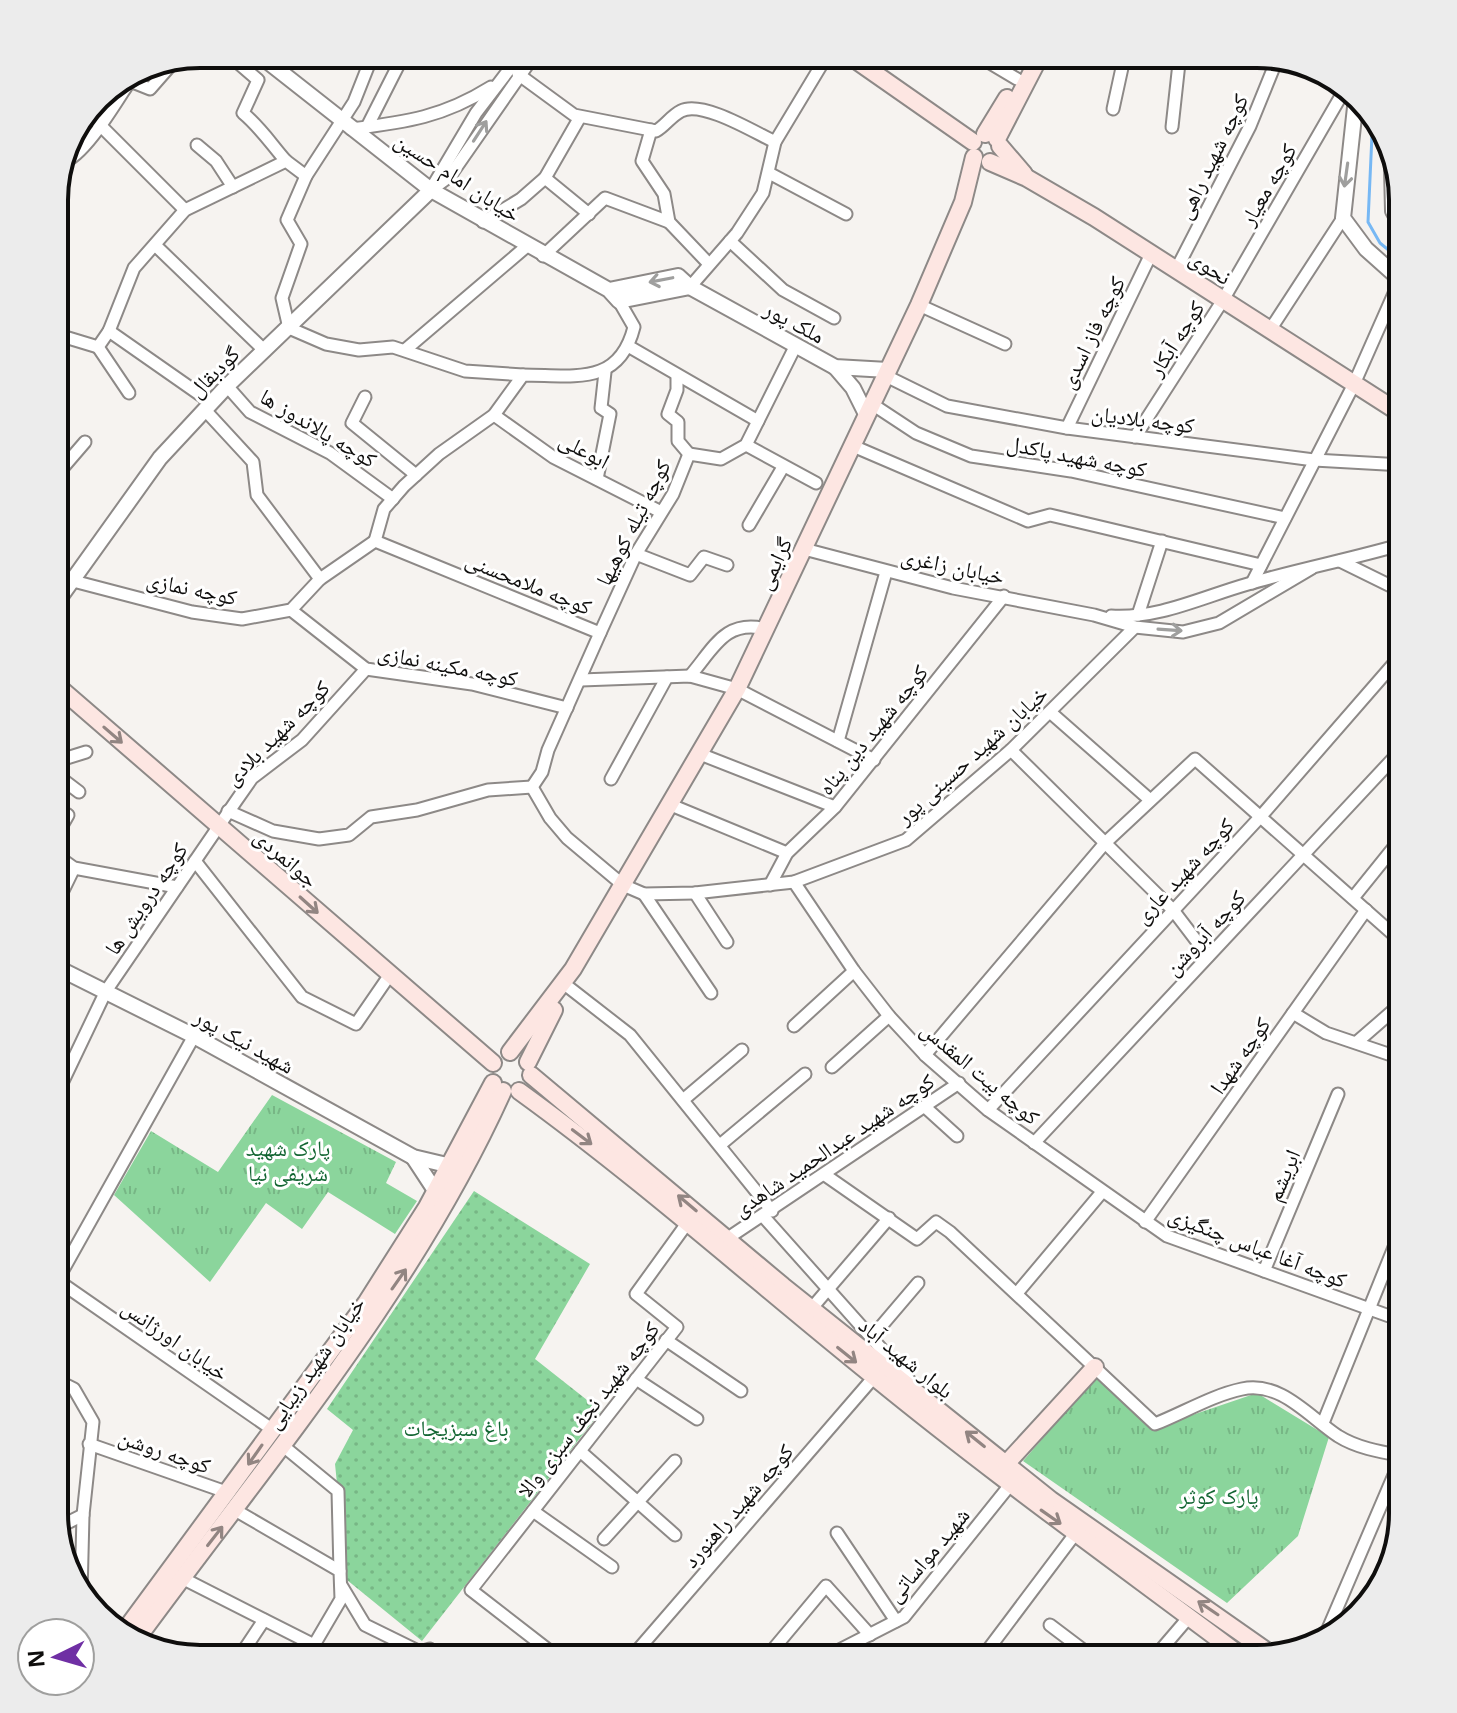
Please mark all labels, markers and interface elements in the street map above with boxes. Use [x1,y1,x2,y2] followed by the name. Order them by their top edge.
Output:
[1168,88,1254,224] street label: کوچه شهید راهی
[473,120,489,143] one-way arrow
[389,124,527,229] street label: خیابان امام حسین
[1231,137,1303,231] street label: کوچه معیار
[1338,162,1353,187] one-way arrow
[1184,241,1238,291] street label: نحوی
[1051,271,1131,393] street label: کوچه فاز اسدی
[648,273,674,288] one-way arrow
[758,292,831,350] street label: ملک پور
[1139,294,1211,382] street label: کوچه آبکار
[181,339,245,403] street label: گودبقال
[255,380,383,474] street label: کوچه پالاندوز ها
[1090,397,1196,439] street label: کوچه بلادیان
[554,423,616,475] street label: ابوعلی
[1005,427,1149,483] street label: کوچه شهید پاکدل
[587,454,677,590] street label: کوچه تیله کوهیها
[748,532,798,594] street label: گرایمی
[899,539,1007,591] street label: خیابان زاغری
[462,543,596,621] street label: کوچه ملامحسنی
[144,563,240,611] street label: کوچه نمازی
[1156,623,1183,638] one-way arrow
[375,636,521,692] street label: کوچه مکینه نمازی
[810,657,934,801] street label: کوچه شهید دین پناه
[217,673,335,791] street label: کوچه شهید بلادی
[888,678,1054,831] street label: خیابان شهید حسینی پور
[102,726,122,744] one-way arrow
[1126,810,1240,930] street label: کوچه شهید عاری
[248,821,326,893] street label: جوانمردی
[96,836,194,960] street label: کوچه درویش ها
[1157,883,1251,981] street label: کوچه آبروشن
[299,896,319,915] one-way arrow
[189,1000,300,1080] street label: شهید نیک پور
[1202,1011,1276,1099] street label: کوچه شهدا
[915,1013,1047,1131] street label: کوچه بیت المقدس
[726,1065,940,1223] street label: کوچه شهید عبدالحمید شاهدی
[570,1128,592,1145] one-way arrow
[246,1132,330,1187] park label: پارک شهید شریفی نیا
[1258,1144,1307,1206] street label: ابریشم
[678,1194,698,1212] one-way arrow
[1165,1198,1351,1294] street label: کوچه آغا عباس چنگیزی
[391,1269,407,1291] one-way arrow
[257,1290,371,1434] street label: خیابان شهید زیبایی
[117,1291,235,1387] street label: خیابان اورژانس
[853,1309,961,1405] street label: بلوار شهید آباد
[509,1314,665,1504] street label: کوچه شهید نجف سبزی والا
[836,1346,857,1364] one-way arrow
[403,1412,509,1442] park label: باغ سبزیجات
[115,1420,215,1480] street label: کوچه روشن
[965,1430,986,1448] one-way arrow
[675,1437,799,1573] street label: کوچه شهید راهنورد
[247,1443,263,1465] one-way arrow
[1178,1480,1259,1510] park label: پارک کوثر
[878,1500,976,1608] street label: شهید مواساتی
[1039,1509,1061,1525] one-way arrow
[206,1526,223,1547] one-way arrow
[1197,1600,1219,1616] one-way arrow
[16,1617,96,1697] north arrow
[19,1649,51,1669] text: N

